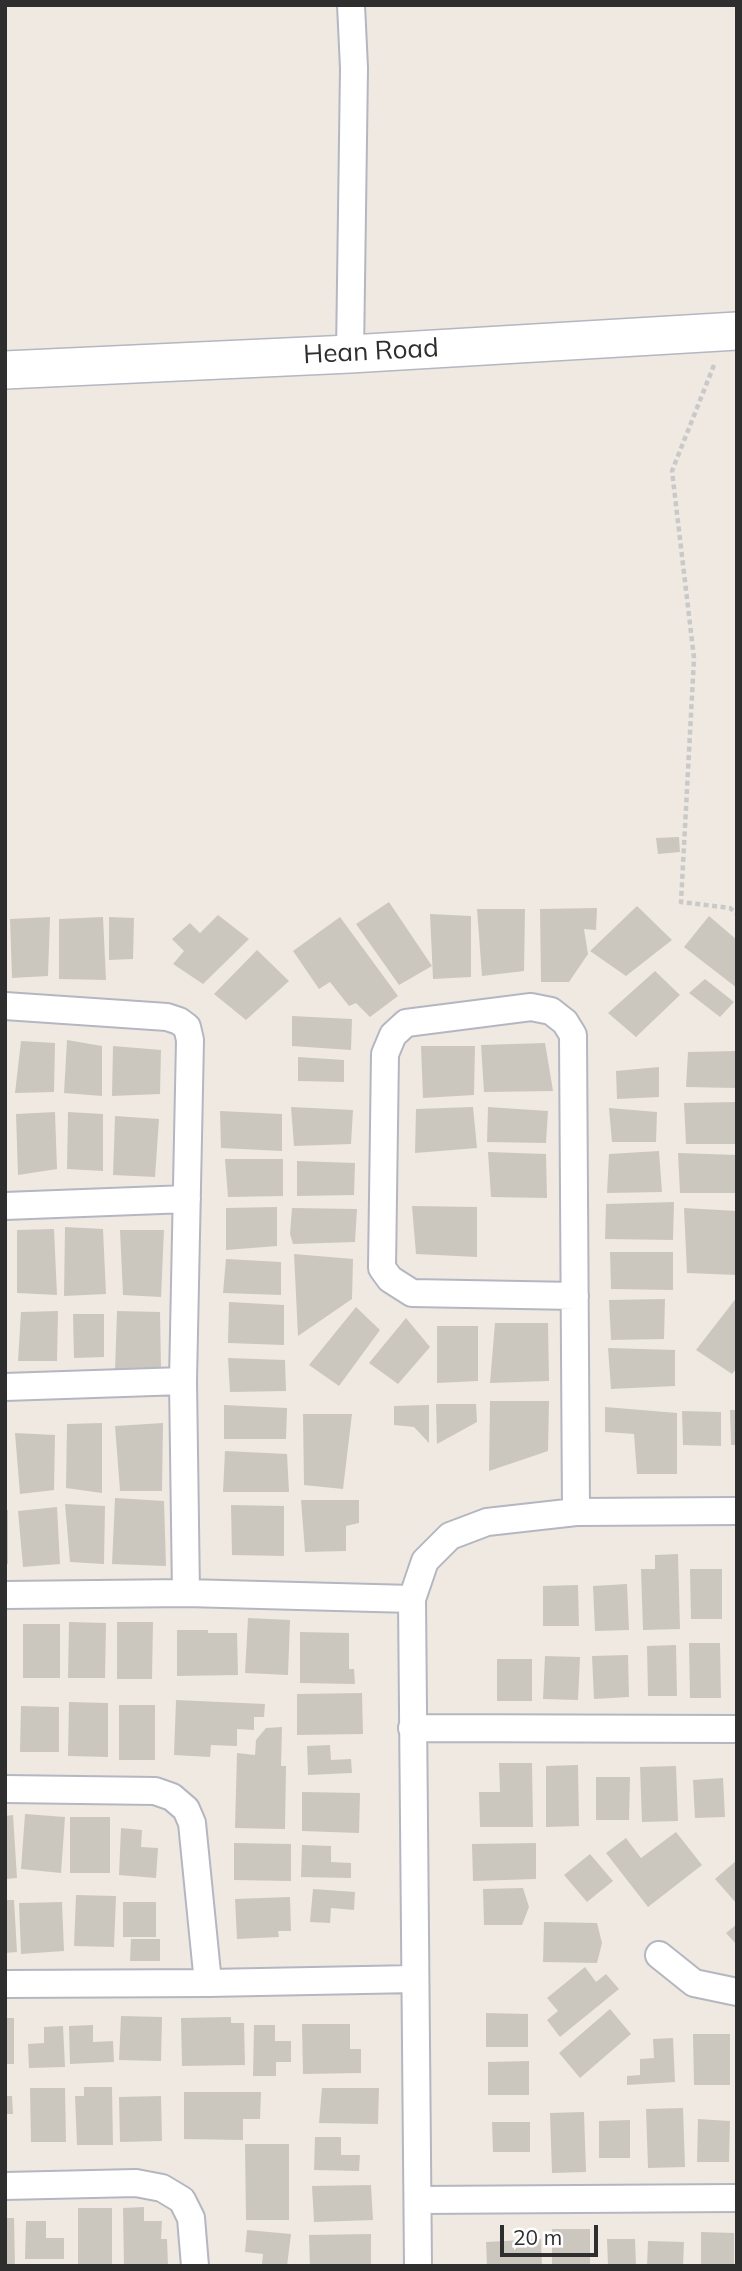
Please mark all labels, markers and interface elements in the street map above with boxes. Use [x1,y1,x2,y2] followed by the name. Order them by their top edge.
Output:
[303,333,439,371] street label: Hean Road
[504,2212,602,2256] scale bar
[513,2224,562,2250] text: 20 m

